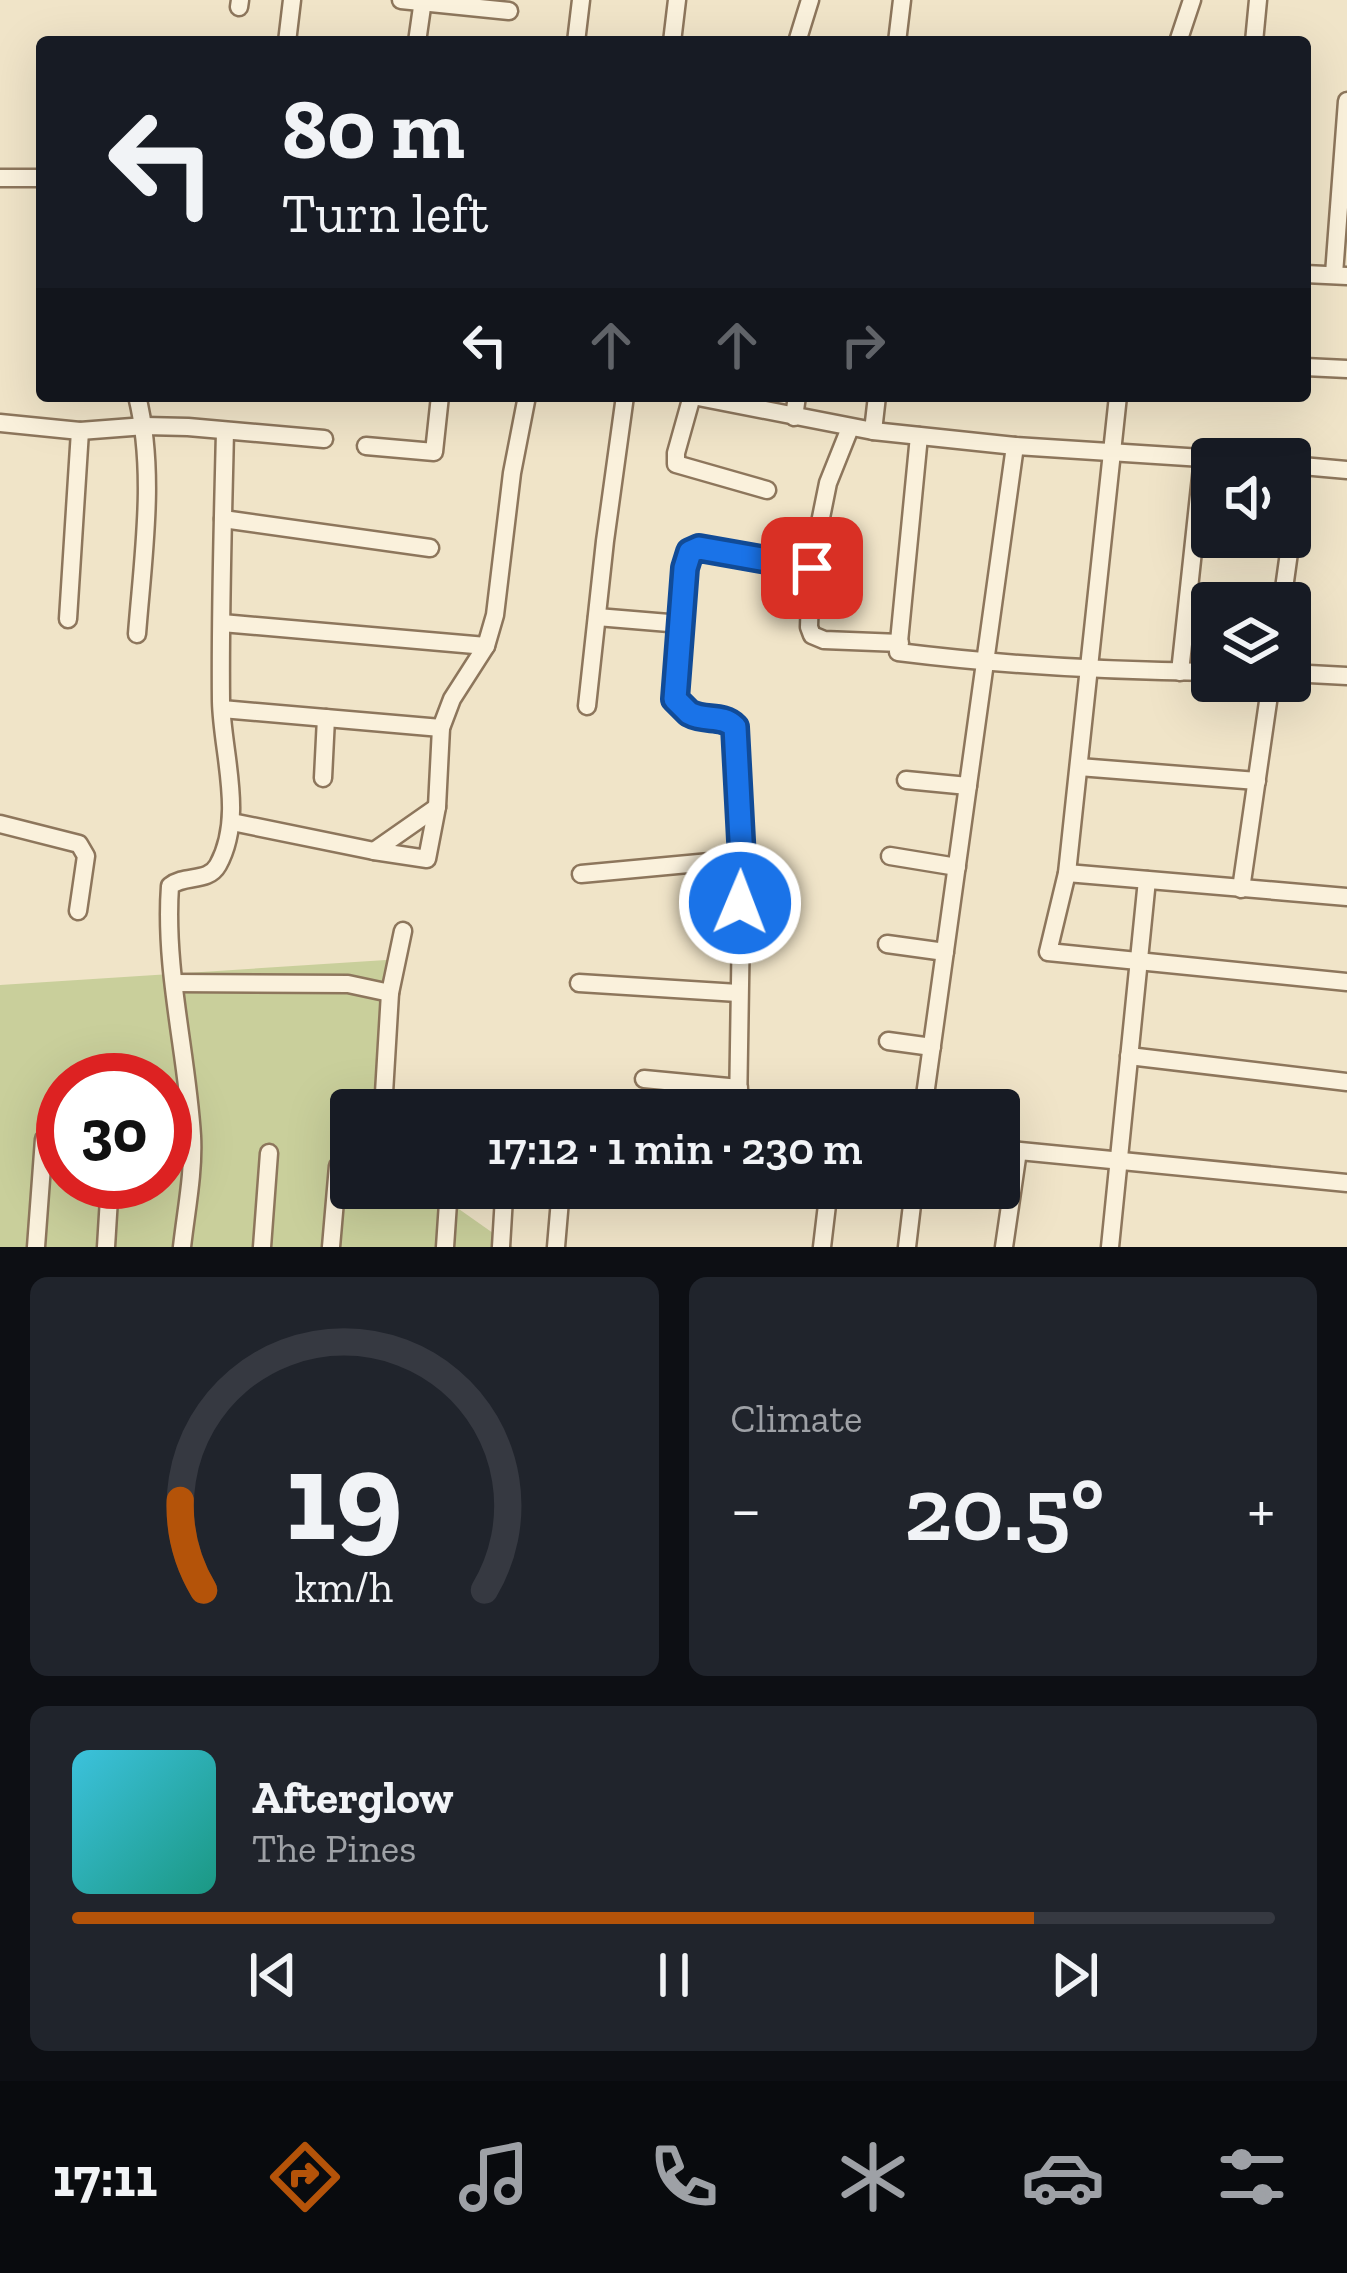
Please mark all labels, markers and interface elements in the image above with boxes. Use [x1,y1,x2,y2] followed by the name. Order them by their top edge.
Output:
[282,79,465,180] text: 80 m
[84,84,240,240] icon: left
[282,181,489,246] text: Turn left
[452,312,518,378] icon: left
[578,312,644,378] icon: ahead
[704,312,770,378] icon: ahead
[830,312,896,378] icon: right
[1191,438,1311,702] map controls
[1191,438,1311,558] button: sound
[761,517,863,619] pin
[779,535,845,601] icon: arrive
[1191,582,1311,702] button: layers
[677,840,803,966] position arrow
[36,1053,192,1209] speed limit sign: 30
[488,1122,862,1176] text: 17:12 · 1 min · 230 m
[731,1395,862,1442] text: Climate
[286,1421,403,1571] text: 19
[904,1455,1104,1563] text: 20.5°
[731,1470,761,1549] text: −
[1247,1470,1275,1549] text: +
[295,1561,393,1612] text: km/h
[252,1771,453,1825] text: Afterglow
[252,1825,416,1872] text: The Pines
[240,1942,306,2008] icon: previous
[641,1942,707,2008] icon: pause
[1042,1942,1108,2008] icon: next
[263,2135,347,2219] icon: directions
[452,2135,536,2219] icon: music
[642,2135,726,2219] icon: phone
[831,2135,915,2219] icon: climate
[1021,2135,1105,2219] icon: car
[1210,2135,1294,2219] icon: filters
[53,2145,157,2210] text: 17:11

